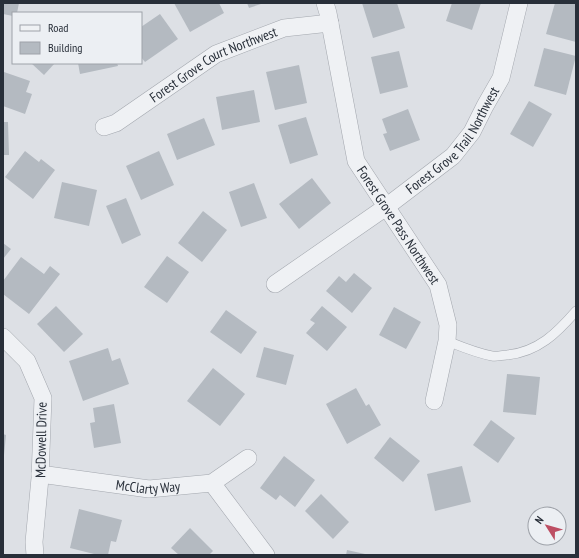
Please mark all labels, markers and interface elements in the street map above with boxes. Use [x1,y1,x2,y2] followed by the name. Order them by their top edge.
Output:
[12,12,142,64] legend
[48,20,68,35] text: Road
[146,22,280,106] street label: Forest Grove Court Northwest
[48,40,83,55] text: Building
[402,83,503,198] street label: Forest Grove Trail Northwest
[353,163,444,288] street label: Forest Grove Pass Northwest
[31,402,51,478] street label: McDowell Drive
[115,476,182,498] street label: McClarty Way
[527,506,567,546] north arrow
[532,513,546,527] text: N

